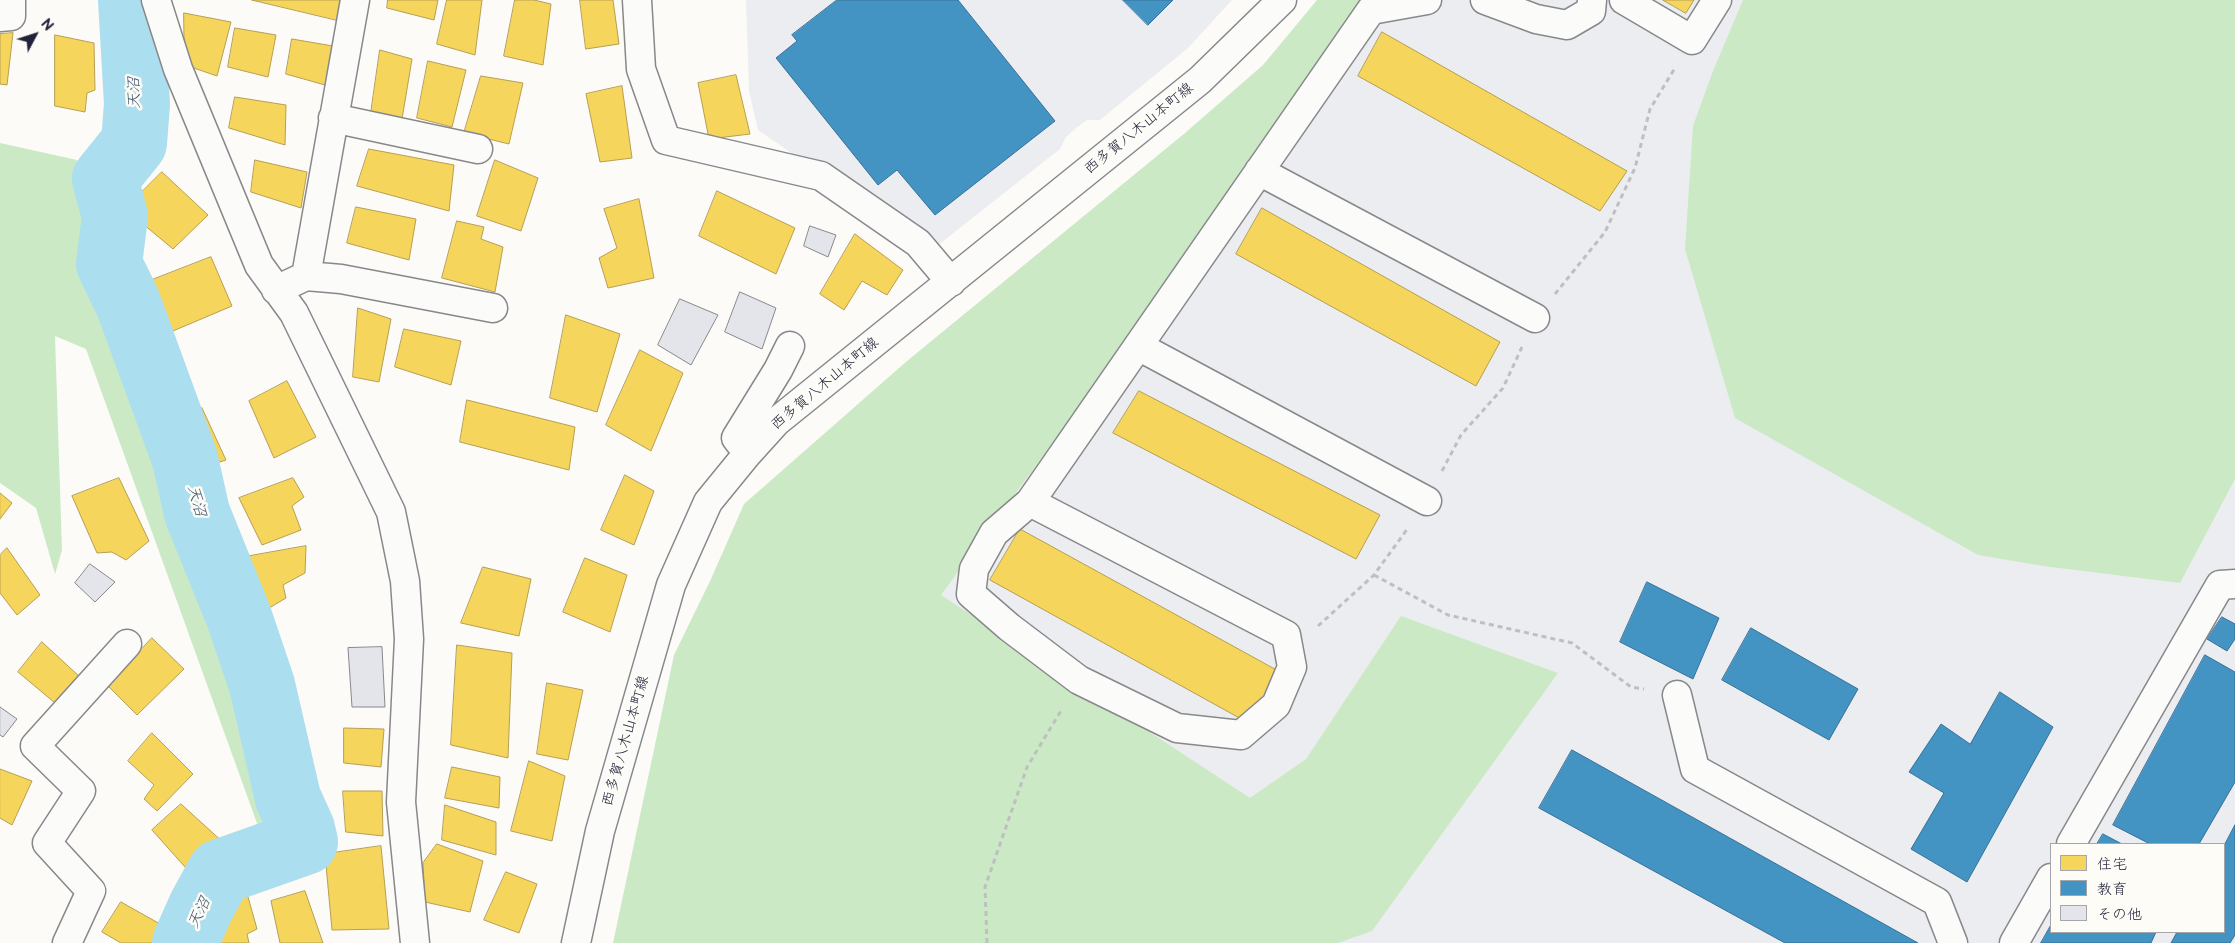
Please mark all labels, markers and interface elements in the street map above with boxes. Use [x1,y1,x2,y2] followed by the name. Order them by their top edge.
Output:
[10,10,60,60] north arrow
[37,16,57,35] text: N
[125,77,145,109] water label: 天沼
[1081,80,1197,178] street label: 西多賀八木山本町線
[768,334,882,434] street label: 西多賀八木山本町線
[183,483,209,519] water label: 天沼
[599,674,653,808] street label: 西多賀八木山本町線
[2050,843,2225,933] legend
[2097,855,2127,874] text: 住宅
[2097,880,2127,899] text: 教育
[184,894,216,932] water label: 天沼
[2097,905,2142,924] text: その他

